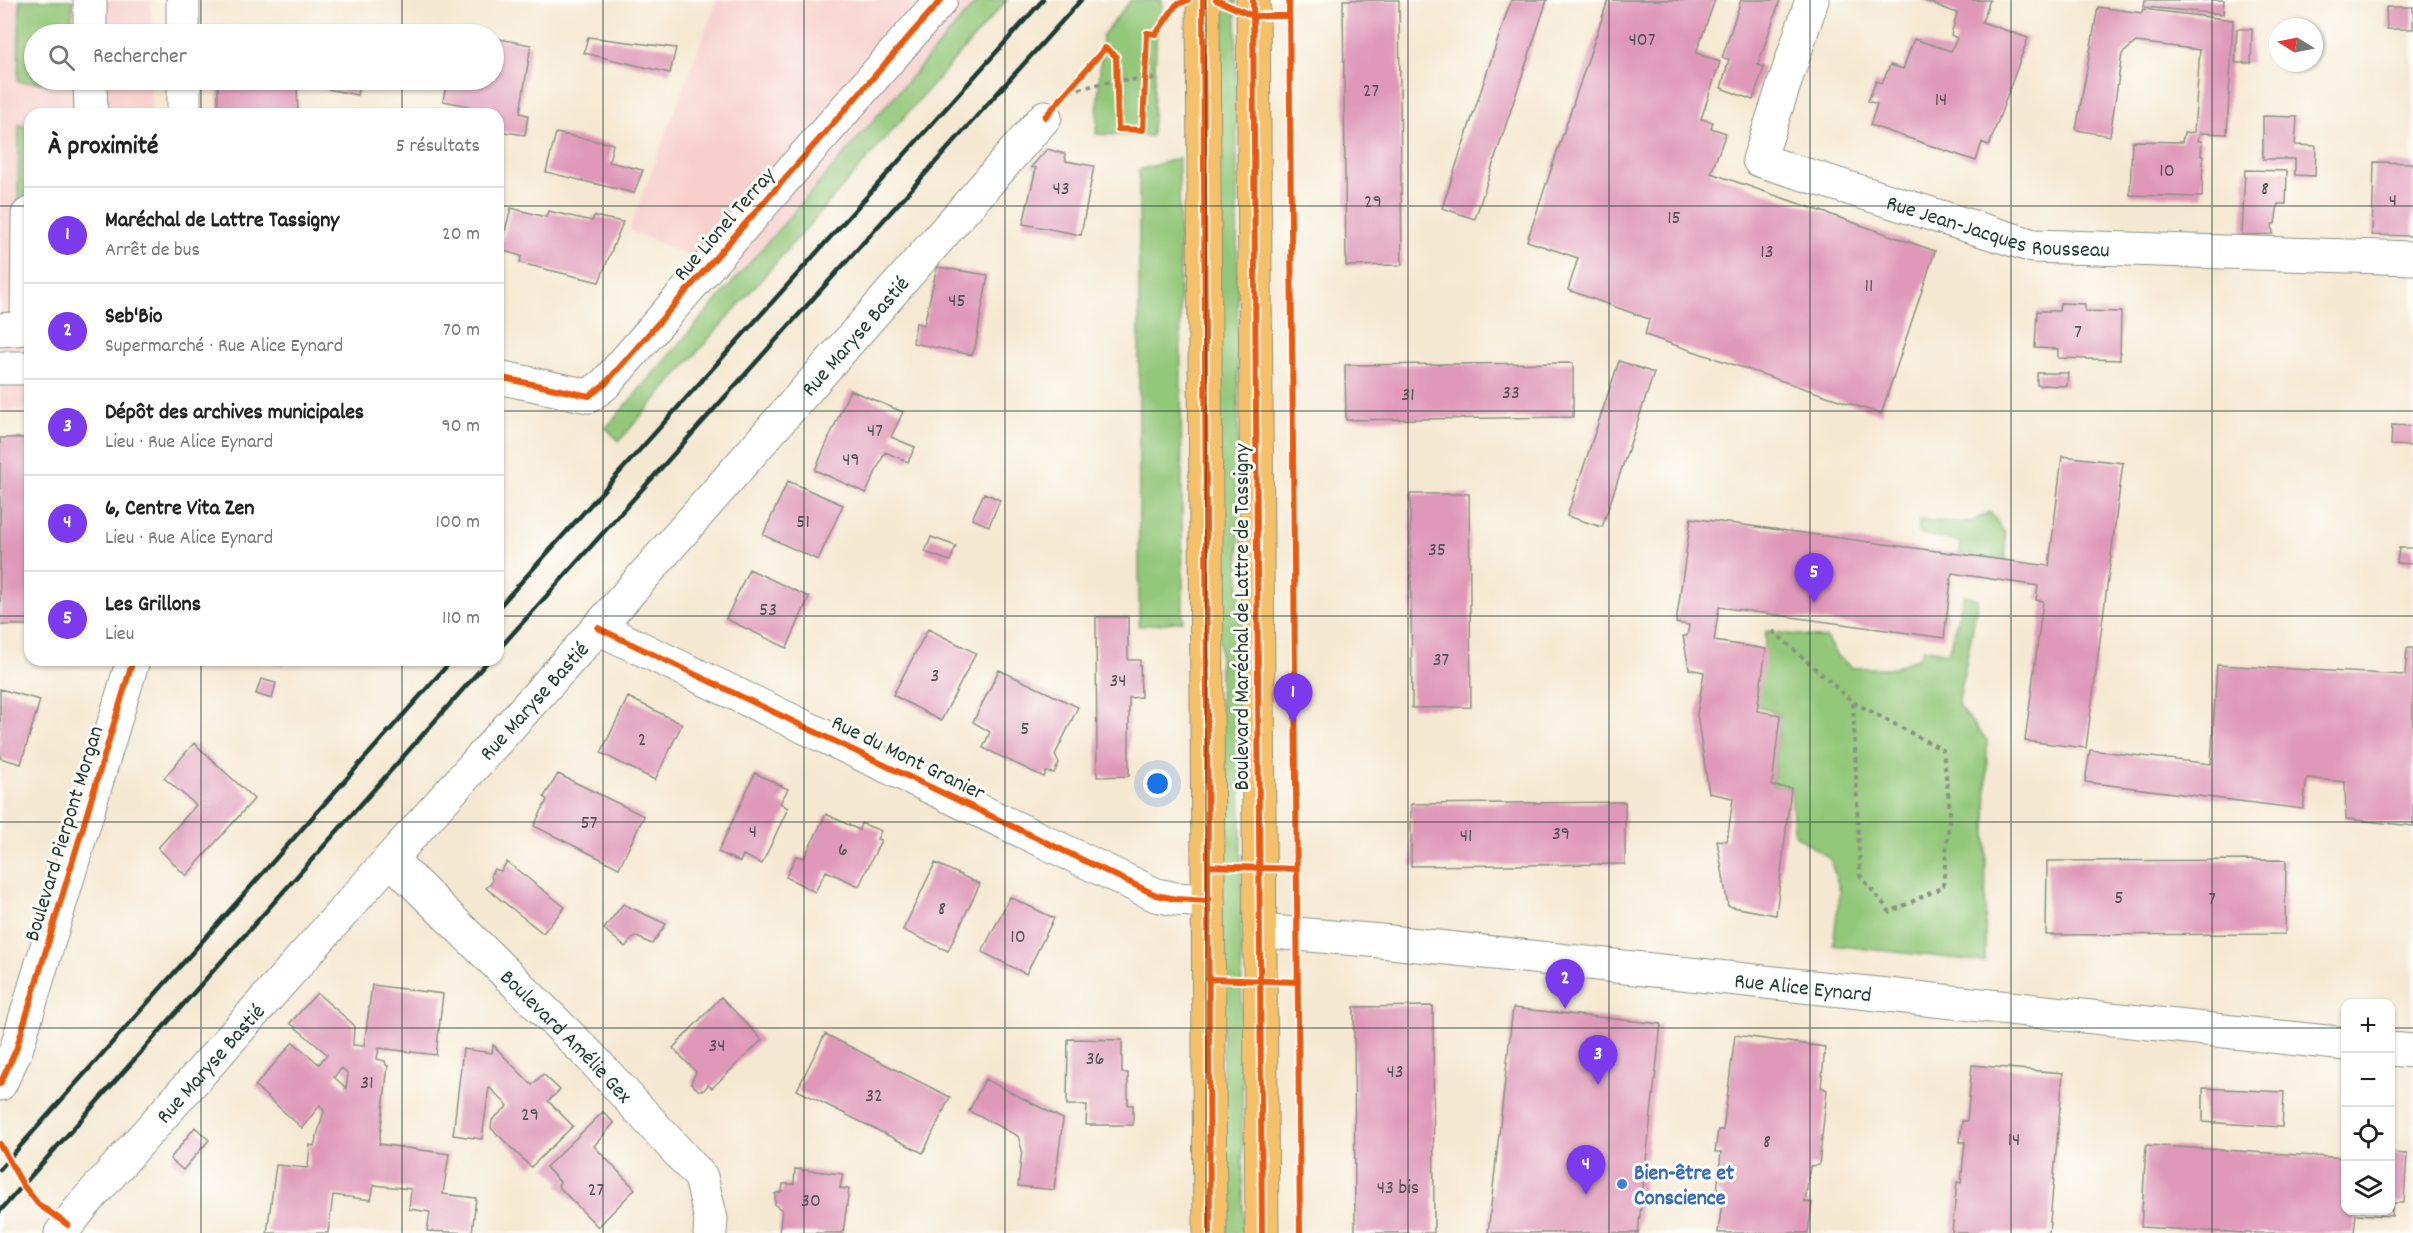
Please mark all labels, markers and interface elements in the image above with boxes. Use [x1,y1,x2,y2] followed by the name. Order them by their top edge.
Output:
[2269,18,2323,72] north arrow
[24,24,504,90] search box
[1629,27,1655,55] house number: 407
[45,41,78,74] icon: search
[93,42,187,73] text: Rechercher
[1363,78,1379,106] house number: 27
[1935,87,1947,115] house number: 14
[48,129,158,166] text: À proximité
[396,133,480,161] text: 5 résultats
[2159,158,2175,186] house number: 10
[667,161,785,289] street label: Rue Lionel Terray
[1052,176,1070,204] house number: 43
[2261,176,2269,204] house number: 8
[2389,188,2397,216] house number: 4
[1364,189,1382,217] house number: 29
[1882,189,2110,267] street label: Rue Jean-Jacques Rousseau
[1667,205,1681,233] house number: 15
[105,206,339,237] text: Maréchal de Lattre Tassigny
[65,221,70,249] text: 1
[442,221,480,249] text: 20 m
[105,237,200,265] text: Arrêt de bus
[1760,239,1774,267] house number: 13
[795,271,918,405] street label: Rue Maryse Bastié
[1865,273,1873,301] house number: 11
[948,288,966,316] house number: 45
[105,302,163,333] text: Seb'Bio
[63,317,72,345] text: 2
[443,317,480,345] text: 70 m
[2074,319,2082,347] house number: 7
[105,333,343,361] text: Supermarché · Rue Alice Eynard
[1502,380,1520,408] house number: 33
[1401,382,1415,410] house number: 31
[105,398,364,429] text: Dépôt des archives municipales
[63,413,72,441] text: 3
[442,413,480,441] text: 90 m
[867,418,883,446] house number: 47
[105,429,273,457] text: Lieu · Rue Alice Eynard
[1228,442,1259,790] street label: Boulevard Maréchal de Lattre de Tassigny
[842,447,860,475] house number: 49
[105,494,254,525] text: 6, Centre Vita Zen
[63,509,72,537] text: 4
[436,509,480,537] text: 100 m
[796,509,810,537] house number: 51
[105,525,273,553] text: Lieu · Rue Alice Eynard
[1428,537,1446,565] house number: 35
[1794,554,1834,603] pin: 5
[105,590,201,621] text: Les Grillons
[759,597,777,625] house number: 53
[63,605,72,633] text: 5
[442,605,480,633] text: 110 m
[105,621,134,649] text: Lieu
[474,636,598,769] street label: Rue Maryse Bastié
[1433,647,1449,675] house number: 37
[931,663,939,691] house number: 3
[1109,668,1127,696] house number: 34
[1274,674,1312,723] pin: 1
[825,709,990,810] street label: Rue du Mont Granier
[1020,716,1030,744] house number: 5
[18,723,113,946] street label: Boulevard Pierpont Morgan
[638,727,646,755] house number: 2
[1143,769,1172,798] your location
[581,810,597,838] house number: 57
[749,819,757,847] house number: 4
[1552,821,1570,849] house number: 39
[1460,823,1472,851] house number: 41
[838,837,848,865] house number: 6
[2114,885,2124,913] house number: 5
[2208,886,2216,914] house number: 7
[938,896,946,924] house number: 8
[1010,924,1026,952] house number: 10
[1546,960,1584,1009] pin: 2
[492,964,638,1112] street label: Boulevard Amélie Gex
[1733,967,1873,1012] street label: Rue Alice Eynard
[150,998,274,1132] street label: Rue Maryse Bastié
[2341,999,2395,1215] map controls
[2341,999,2395,1053] button: +
[708,1033,726,1061] house number: 34
[1578,1036,1618,1085] pin: 3
[1086,1046,1104,1074] house number: 36
[2341,1053,2395,1107] button: −
[1386,1059,1404,1087] house number: 43
[360,1070,374,1098] house number: 31
[865,1083,883,1111] house number: 32
[521,1102,539,1130] house number: 29
[2341,1107,2395,1161] button: locate
[2008,1127,2020,1155] house number: 14
[1763,1129,1771,1157] house number: 8
[1566,1146,1606,1195] pin: 4
[1634,1159,1735,1215] place label: Bien-être et Conscience
[2341,1161,2395,1215] button: layers
[1377,1175,1419,1203] house number: 43 bis
[588,1177,604,1205] house number: 27
[1615,1177,1629,1191] marker: Bien-être et Conscience
[801,1188,821,1216] house number: 30

